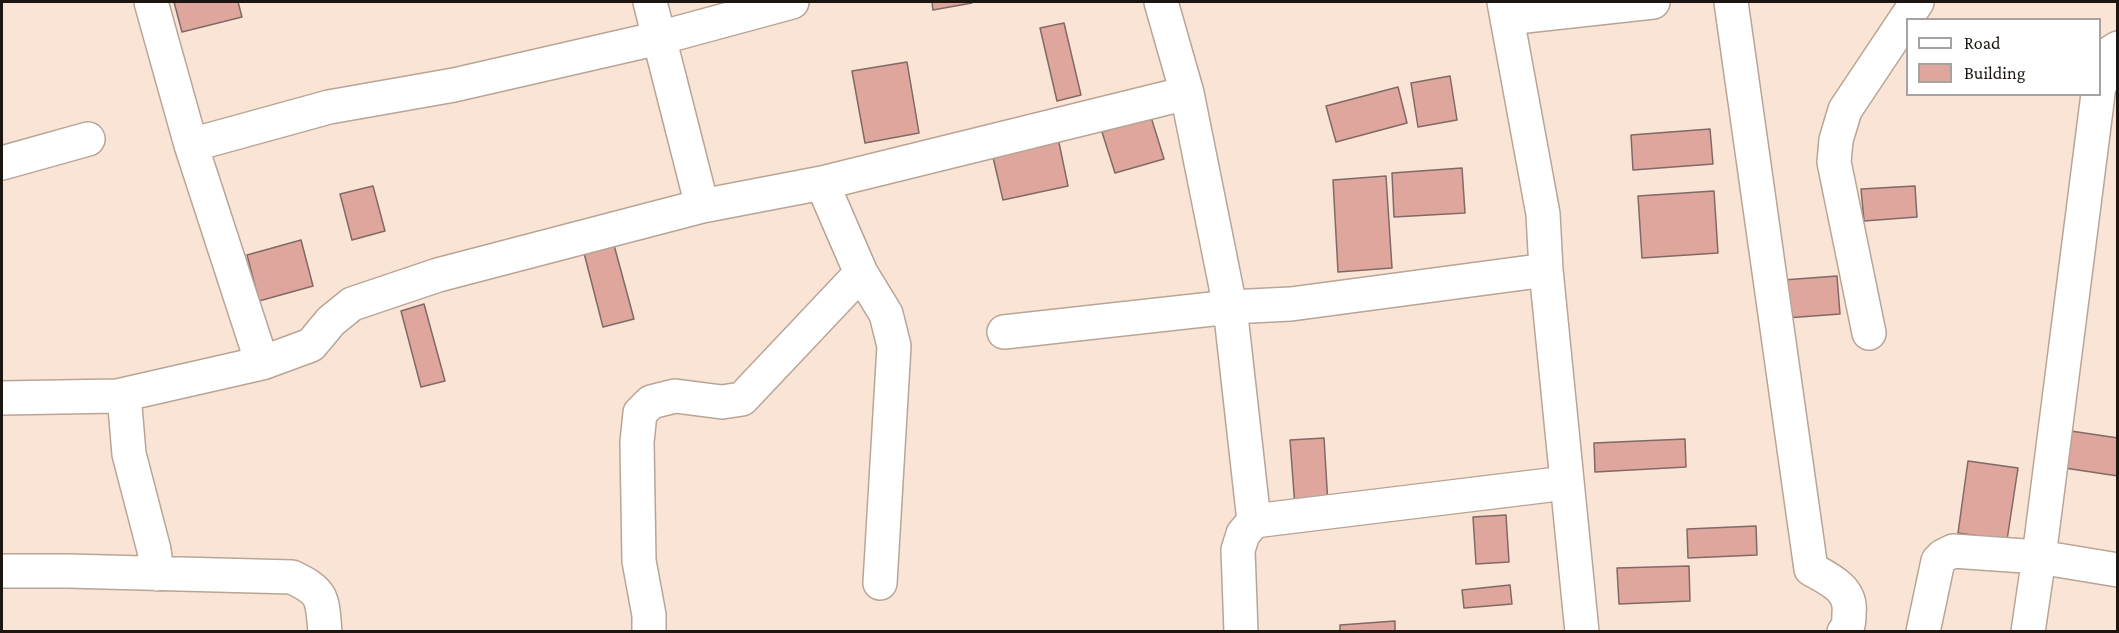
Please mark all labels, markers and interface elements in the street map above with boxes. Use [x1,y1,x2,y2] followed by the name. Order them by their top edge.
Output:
[1906,18,2101,96] legend
[1964,33,2001,53] text: Road
[1964,63,2025,83] text: Building

